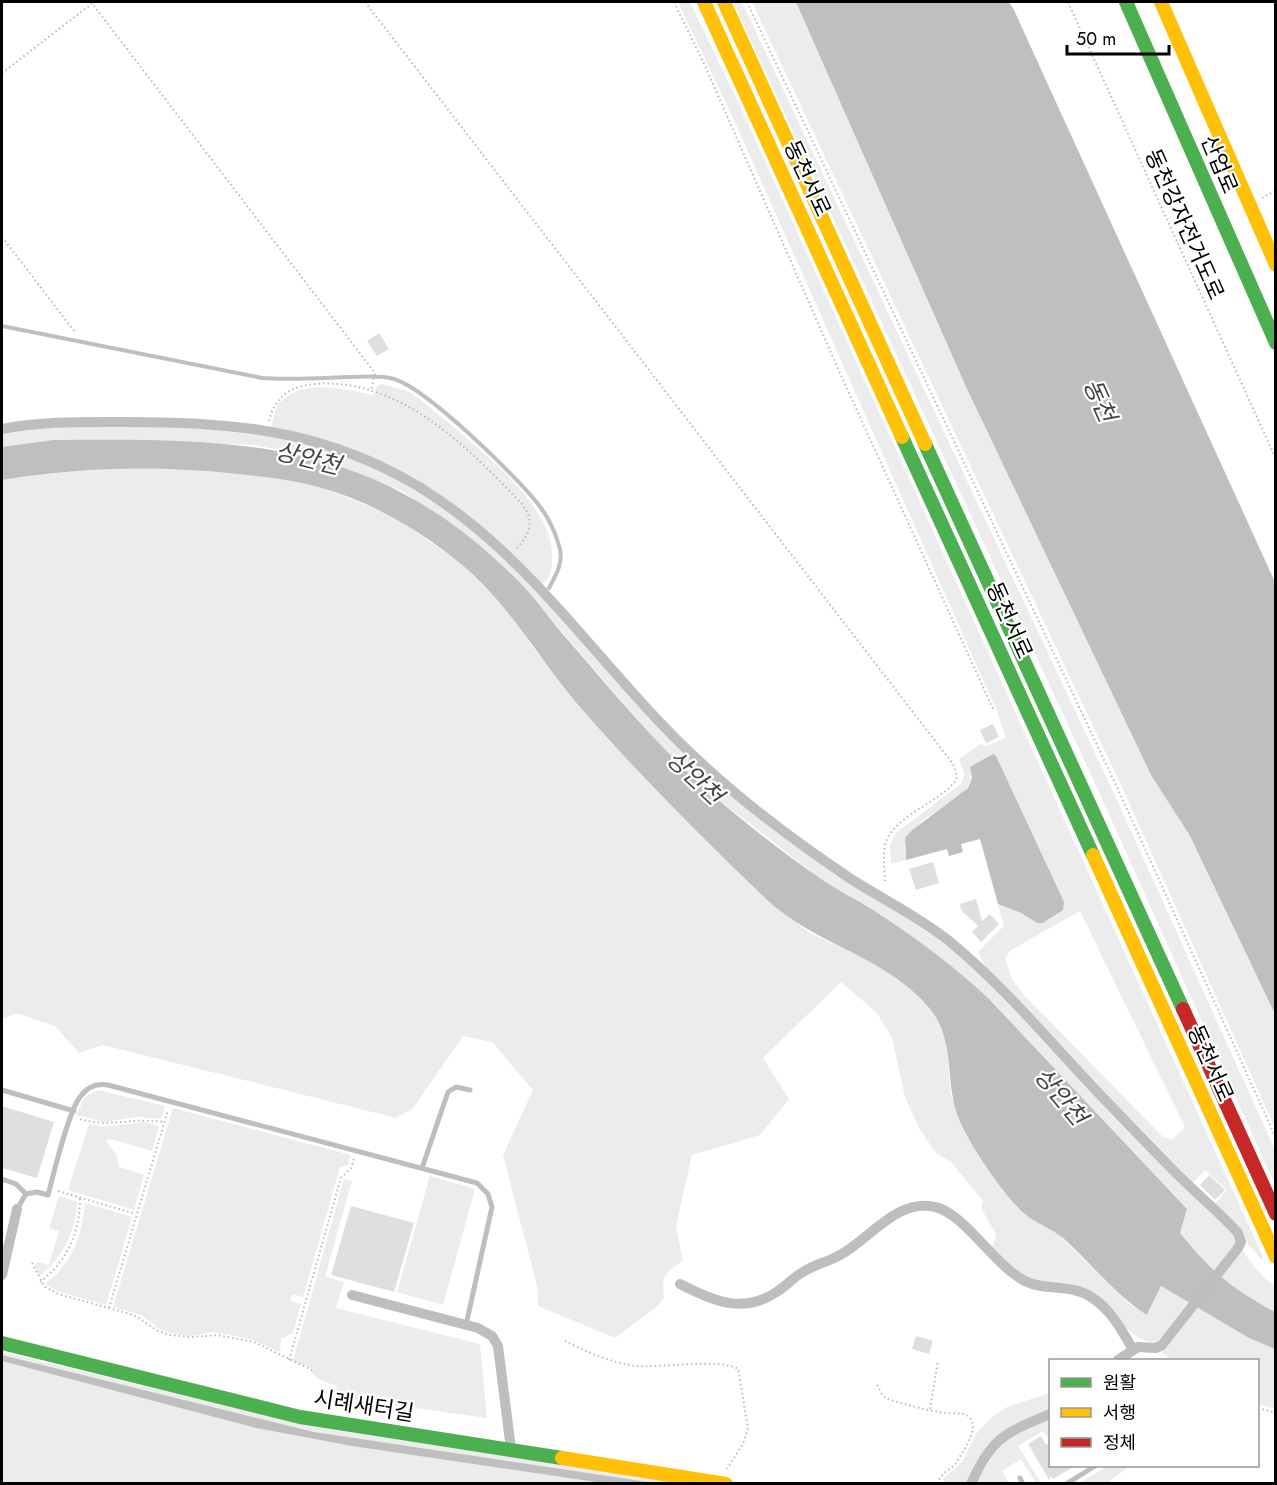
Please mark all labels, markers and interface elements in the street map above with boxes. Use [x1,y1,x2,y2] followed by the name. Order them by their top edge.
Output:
[1067,18,1169,56] scale bar
[1076,26,1116,52] text: 50 m
[1193,130,1247,198] street label: 산업로
[776,135,840,221] street label: 동천서로
[1137,144,1233,304] street label: 동천강자전거도로
[1075,373,1126,430] water label: 동천
[272,433,347,484] water label: 상안천
[979,577,1041,663] street label: 동천서로
[659,742,733,814] water label: 상안천
[1180,1020,1242,1106] street label: 동천서로
[1026,1059,1098,1135] water label: 상안천
[1049,1359,1259,1467] legend
[1103,1370,1136,1396] text: 원활
[312,1381,416,1429] street label: 시례새터길
[1103,1400,1136,1426] text: 서행
[1103,1430,1136,1456] text: 정체

